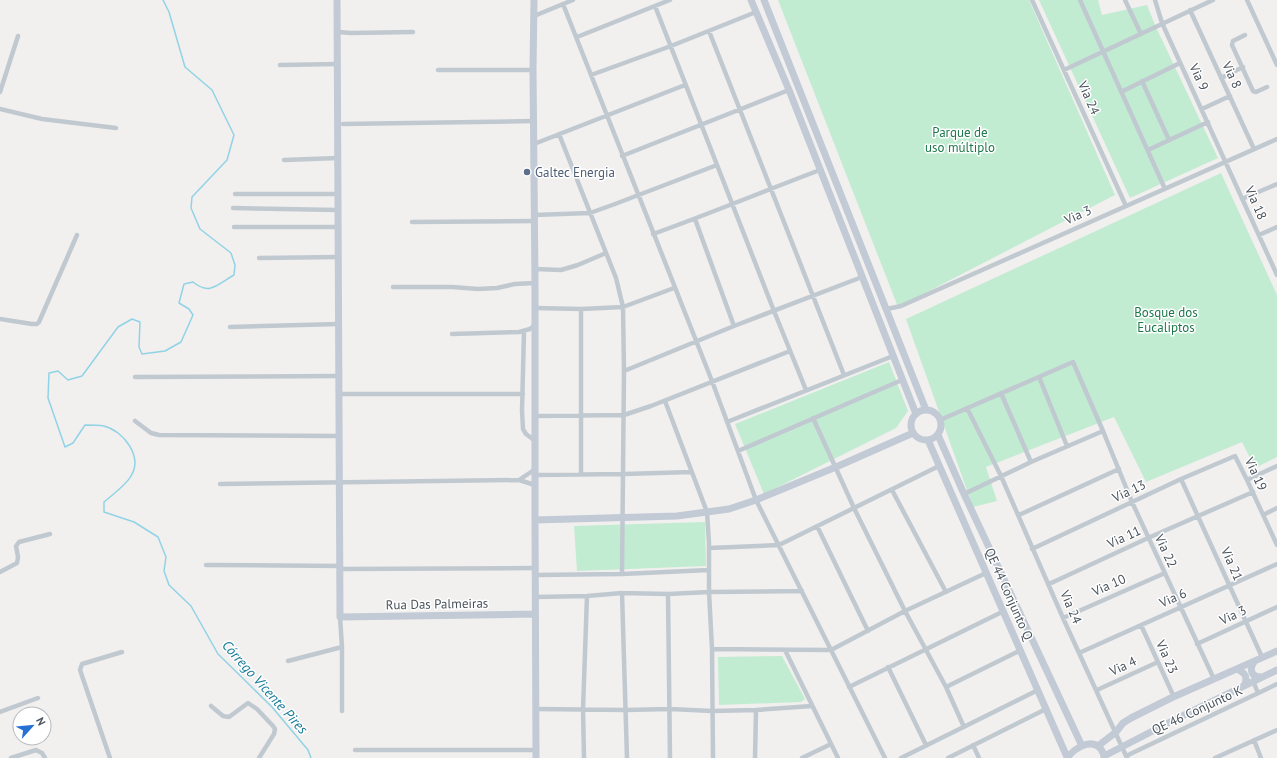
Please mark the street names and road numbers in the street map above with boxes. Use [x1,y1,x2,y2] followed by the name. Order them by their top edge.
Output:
[1218,58,1246,91] street label: Via 8
[1185,60,1213,93] street label: Via 9
[1074,78,1104,117] street label: Via 24
[1241,183,1271,222] street label: Via 18
[1061,202,1094,229] street label: Via 3
[1240,454,1271,493] street label: Via 19
[1109,476,1148,507] street label: Via 13
[1104,522,1143,553] street label: Via 11
[1150,531,1181,570] street label: Via 22
[1217,544,1247,583] street label: Via 21
[981,545,1037,644] street label: QE 44 Conjunto Q
[1089,570,1128,600] street label: Via 10
[1156,585,1189,612] street label: Via 6
[1056,587,1086,626] street label: Via 24
[386,595,488,613] street label: Rua Das Palmeiras
[1216,601,1249,629] street label: Via 3
[1152,637,1182,676] street label: Via 23
[1106,652,1139,680] street label: Via 4
[1149,682,1245,738] street label: QE 46 Conjunto K

